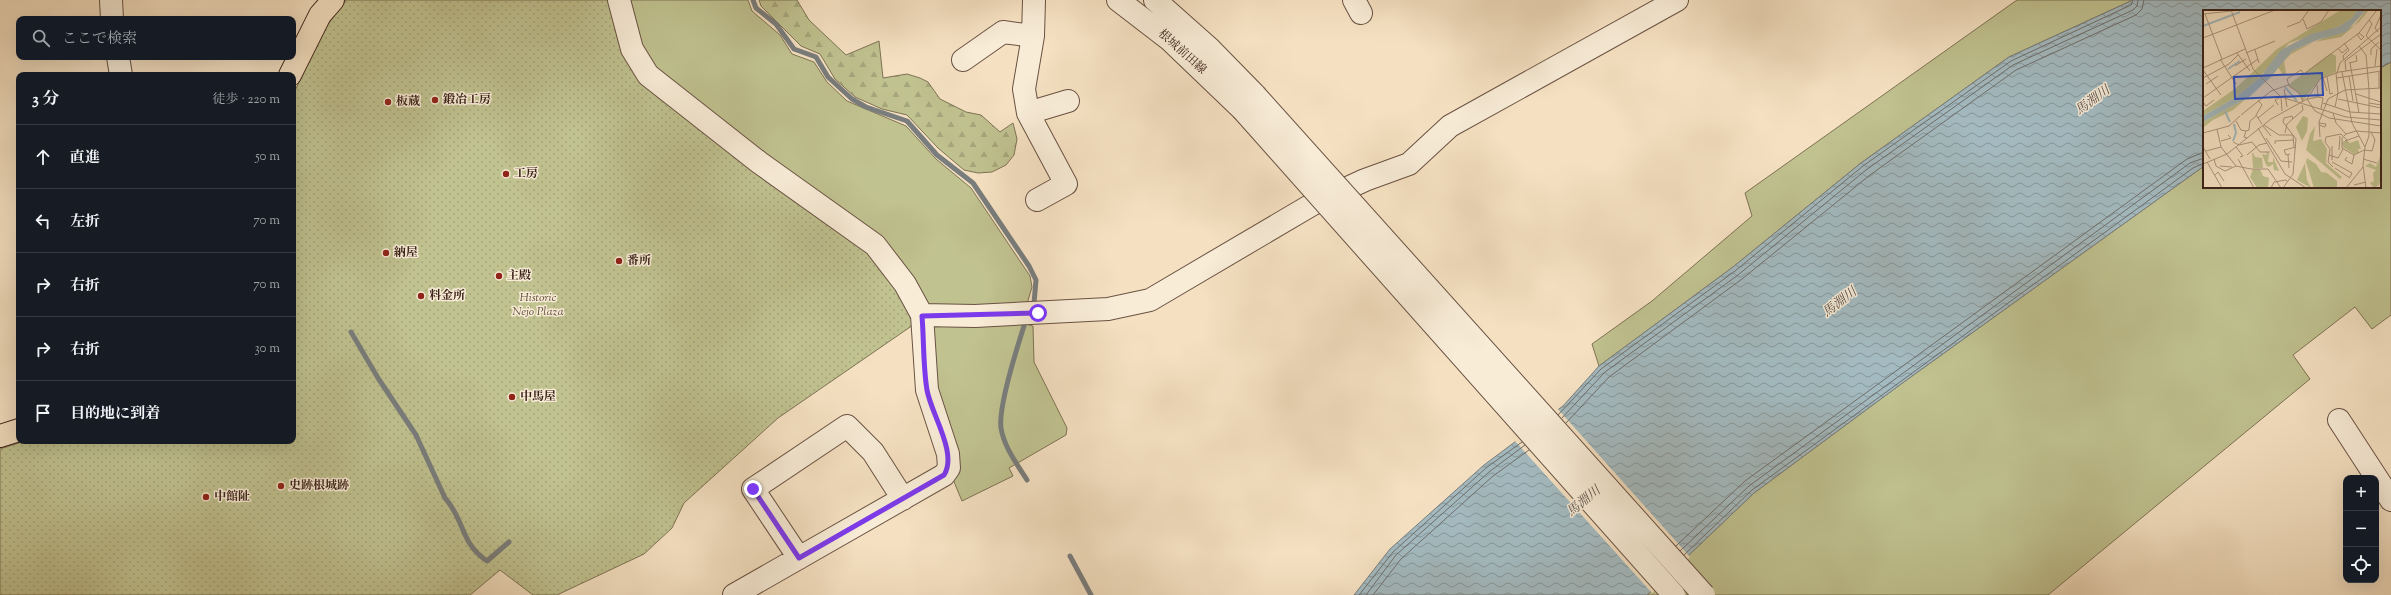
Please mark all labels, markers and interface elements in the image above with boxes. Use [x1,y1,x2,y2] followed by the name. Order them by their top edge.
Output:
[2203,10,2381,188] inset map
[16,16,296,60] search box
[1154,25,1210,79] street label: 根城前田線
[30,27,52,49] icon: search
[62,29,137,50] text: ここで検索
[2072,81,2116,120] water label: 馬淵川
[32,88,60,112] text: 3 分
[213,91,280,109] text: 徒歩 · 220 m
[443,91,491,109] place label: 鍛冶工房
[396,93,420,111] place label: 板蔵
[430,95,440,105] marker: 鍛冶工房
[383,97,393,107] marker: 板蔵
[32,146,54,168] icon: ahead
[70,148,100,169] text: 直進
[255,148,280,166] text: 50 m
[514,165,538,183] place label: 工房
[501,169,511,179] marker: 工房
[32,210,54,232] icon: left
[70,212,100,233] text: 左折
[253,212,280,230] text: 70 m
[394,244,418,262] place label: 納屋
[381,248,391,258] marker: 納屋
[627,252,651,270] place label: 番所
[614,256,624,266] marker: 番所
[507,267,531,285] place label: 主殿
[494,271,504,281] marker: 主殿
[32,274,54,296] icon: right
[70,276,100,297] text: 右折
[253,276,280,294] text: 70 m
[1819,283,1862,322] water label: 馬淵川
[429,287,465,305] place label: 料金所
[512,289,564,321] park label: Historic Nejo Plaza
[416,291,426,301] marker: 料金所
[1029,304,1047,322] route start
[32,338,54,360] icon: right
[70,340,100,361] text: 右折
[254,340,280,358] text: 30 m
[520,388,556,406] place label: 中馬屋
[507,392,517,402] marker: 中馬屋
[32,402,54,424] icon: arrive
[70,404,160,425] text: 目的地に到着
[2343,475,2379,583] map controls
[2343,475,2379,511] button: +
[289,477,349,495] place label: 史跡根城跡
[744,480,762,498] route end
[276,481,286,491] marker: 史跡根城跡
[1563,481,1606,521] water label: 馬淵川
[214,488,250,506] place label: 中館阯
[201,492,211,502] marker: 中館阯
[2343,511,2379,547] button: −
[2343,547,2379,583] button: locate

